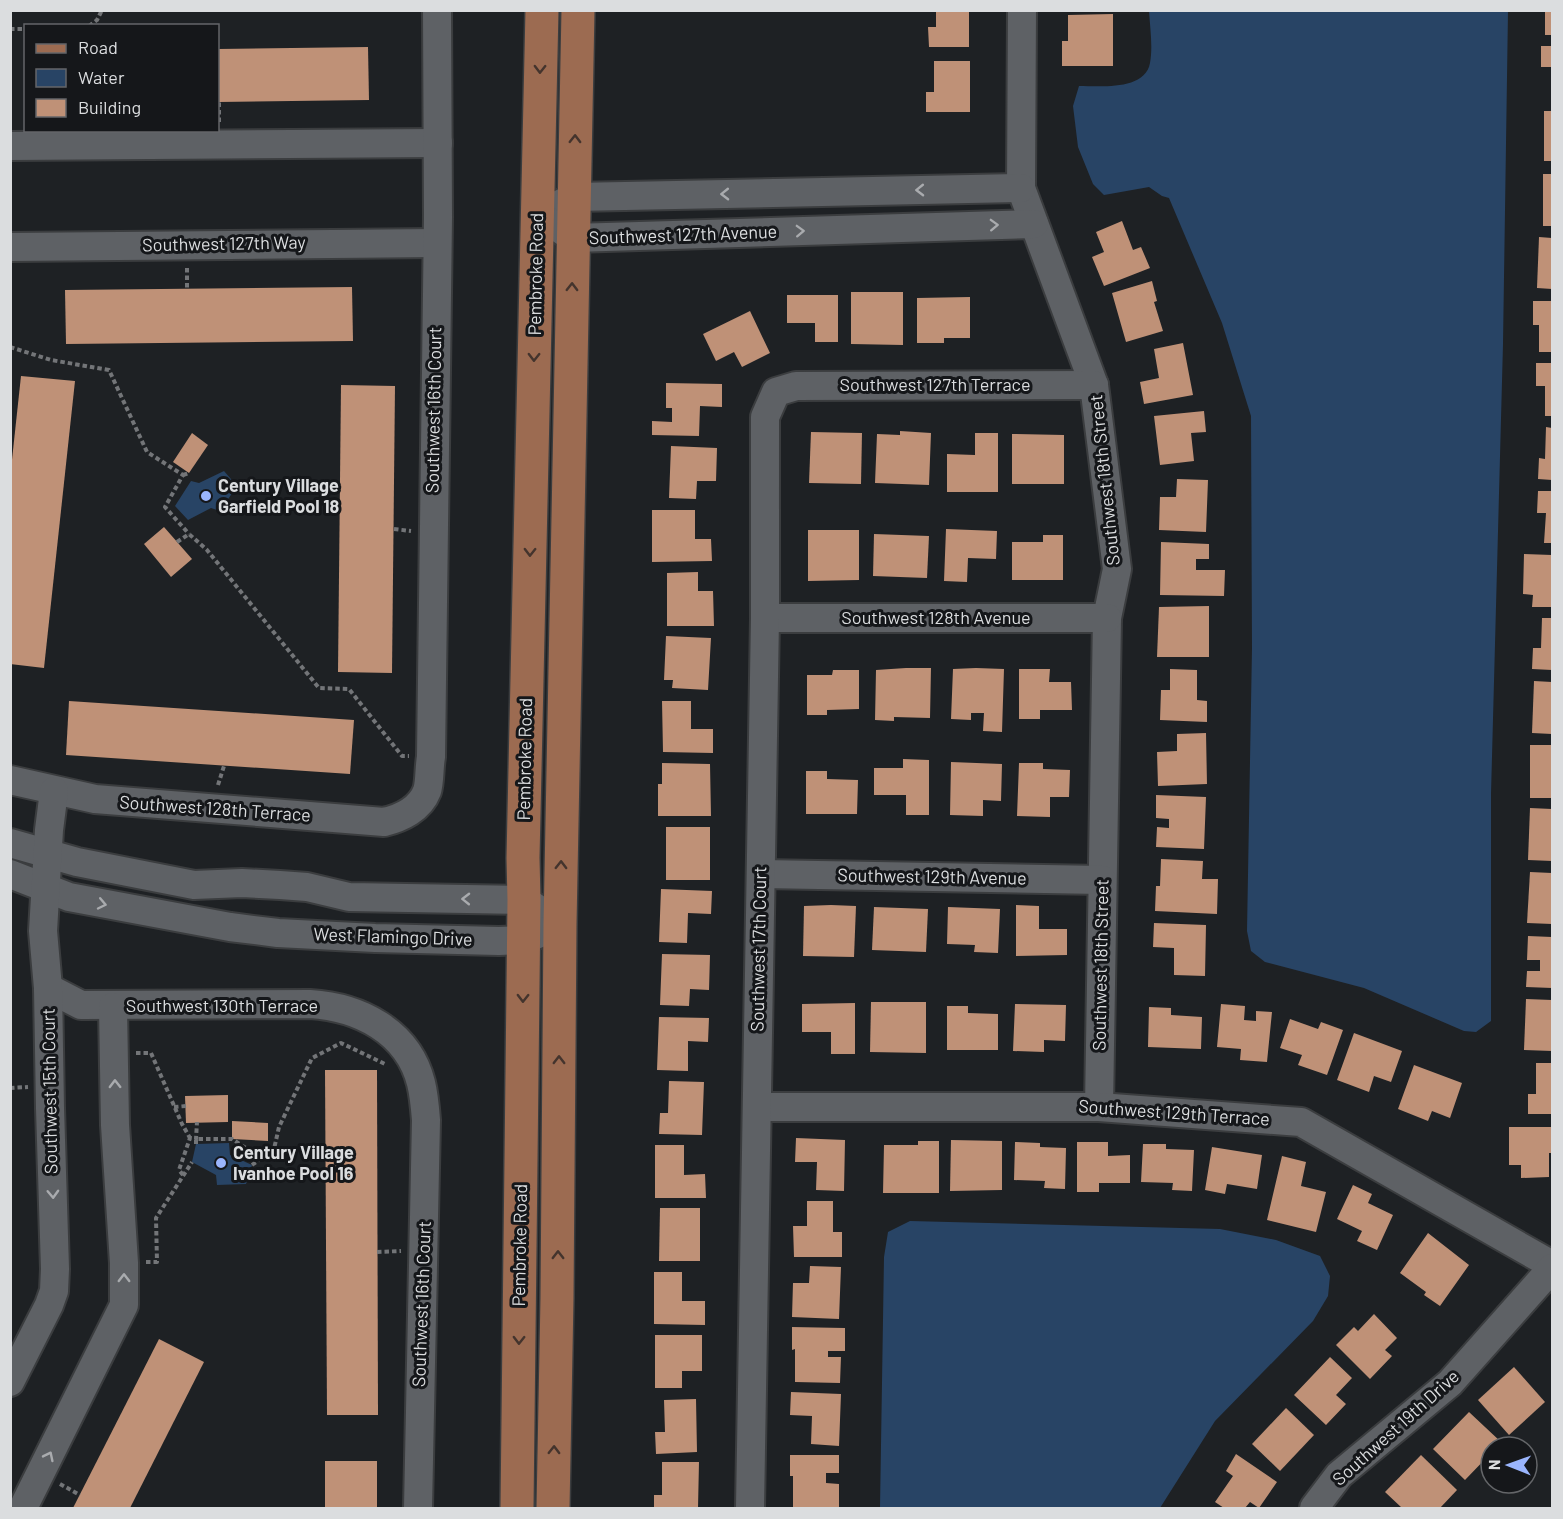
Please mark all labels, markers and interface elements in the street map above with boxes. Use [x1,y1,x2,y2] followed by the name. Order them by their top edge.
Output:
[24,24,219,132] legend
[78,36,118,58] text: Road
[534,64,547,73] one-way arrow
[78,66,125,88] text: Water
[78,96,141,118] text: Building
[569,134,581,143] one-way arrow
[916,184,925,197] one-way arrow
[721,188,730,200] one-way arrow
[523,213,547,335] street label: Pembroke Road
[990,219,999,232] one-way arrow
[588,220,778,248] street label: Southwest 127th Avenue
[795,225,804,238] one-way arrow
[142,231,306,255] street label: Southwest 127th Way
[566,283,578,292] one-way arrow
[421,327,445,493] street label: Southwest 16th Court
[528,352,541,361] one-way arrow
[839,373,1031,395] street label: Southwest 127th Terrace
[1084,394,1124,567] street label: Southwest 18th Street
[218,474,340,517] place label: Century Village Garfield Pool 18
[199,489,213,503] marker: Century Village Garfield Pool 18
[524,547,536,556] one-way arrow
[841,606,1031,628] street label: Southwest 128th Avenue
[512,698,536,820] street label: Pembroke Road
[119,790,312,826] street label: Southwest 128th Terrace
[555,861,568,870] one-way arrow
[837,863,1027,889] street label: Southwest 129th Avenue
[746,866,770,1032] street label: Southwest 17th Court
[1088,879,1112,1051] street label: Southwest 18th Street
[461,893,470,905] one-way arrow
[97,897,107,910] one-way arrow
[313,922,473,950] street label: West Flamingo Drive
[126,994,318,1016] street label: Southwest 130th Terrace
[517,994,529,1003] one-way arrow
[37,1008,61,1174] street label: Southwest 15th Court
[553,1056,565,1065] one-way arrow
[108,1079,121,1088] one-way arrow
[1078,1094,1271,1130] street label: Southwest 129th Terrace
[233,1141,354,1184] place label: Century Village Ivanhoe Pool 16
[214,1156,228,1170] marker: Century Village Ivanhoe Pool 16
[507,1184,531,1306] street label: Pembroke Road
[46,1189,59,1198] one-way arrow
[407,1221,435,1387] street label: Southwest 16th Court
[552,1251,564,1260] one-way arrow
[118,1274,130,1283] one-way arrow
[513,1336,525,1345] one-way arrow
[1328,1365,1463,1490] street label: Southwest 19th Drive
[1479,1435,1539,1495] north arrow
[548,1446,561,1455] one-way arrow
[42,1452,53,1462] one-way arrow
[1484,1459,1503,1470] text: N

